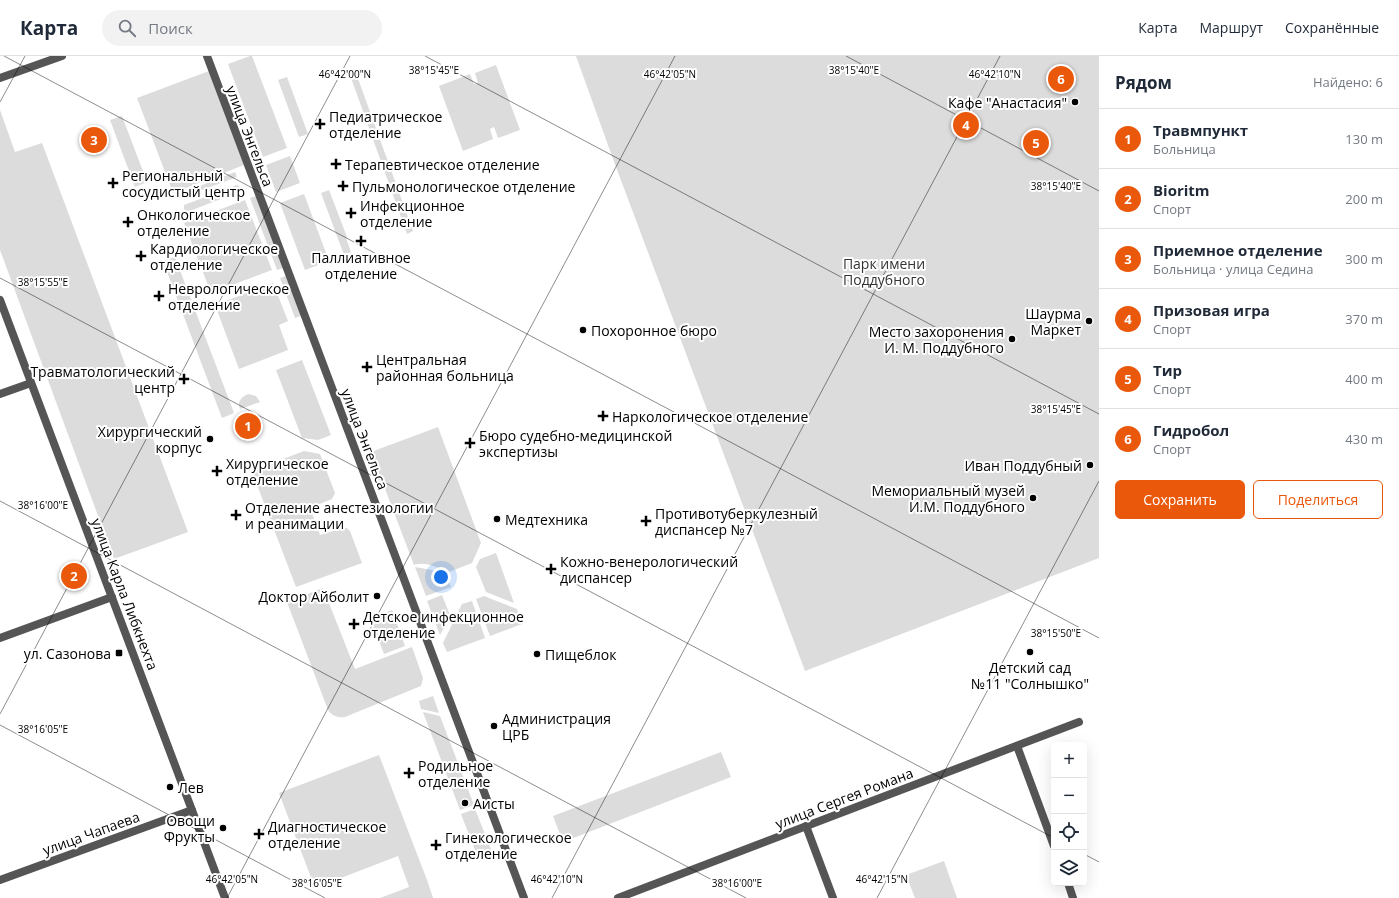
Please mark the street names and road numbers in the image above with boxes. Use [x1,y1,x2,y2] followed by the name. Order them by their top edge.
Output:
[222,83,278,189] street label: улица Энгельса
[337,386,393,492] street label: улица Энгельса
[87,515,163,673] street label: улица Карла Либкнехта
[772,763,916,833] street label: улица Сергея Романа
[40,807,142,859] street label: улица Чапаева

